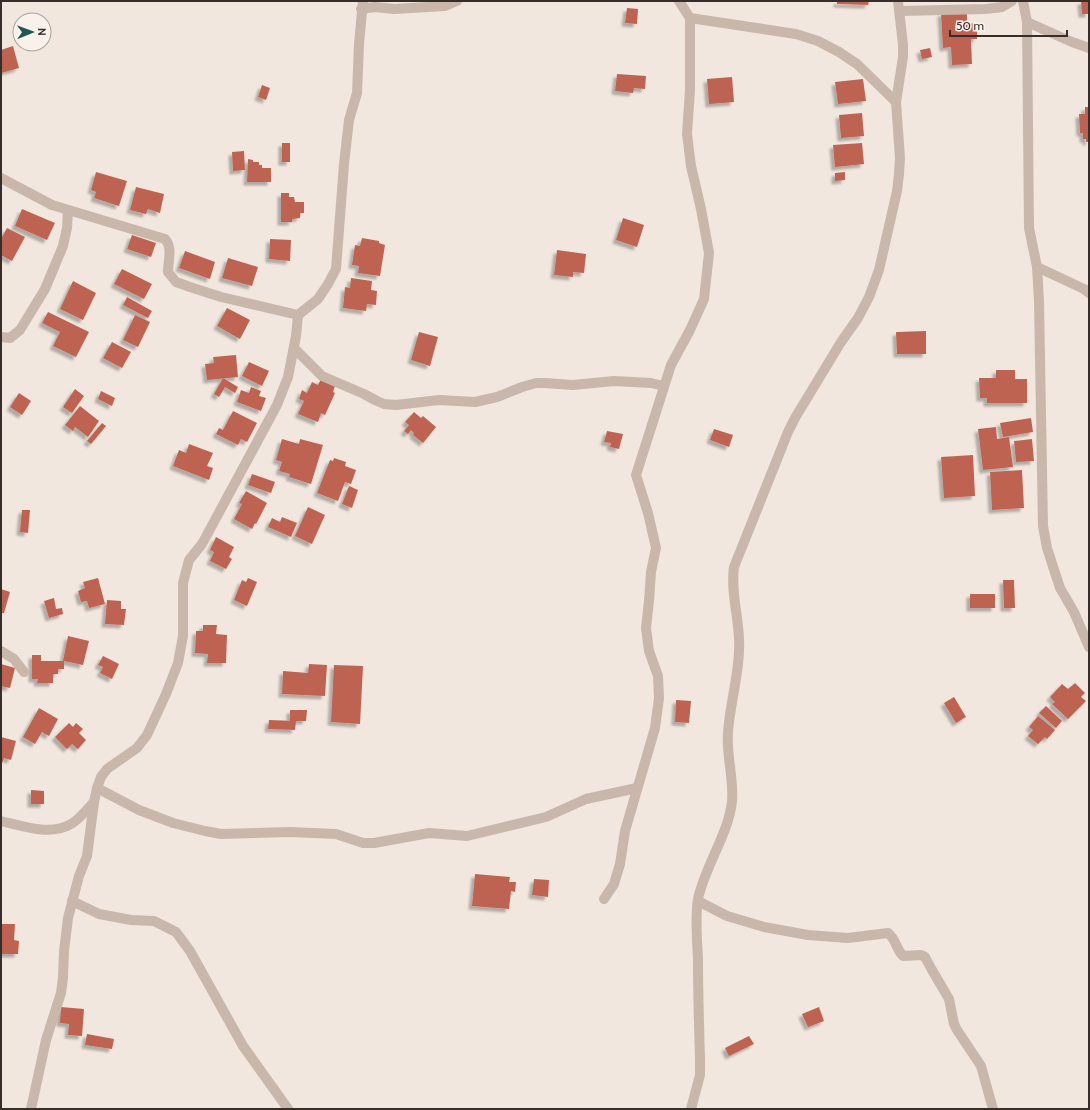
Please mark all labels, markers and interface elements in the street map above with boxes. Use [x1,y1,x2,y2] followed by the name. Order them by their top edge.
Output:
[12,12,52,52] north arrow
[950,12,1067,38] scale bar
[956,18,984,33] text: 50 m
[35,28,49,36] text: N

